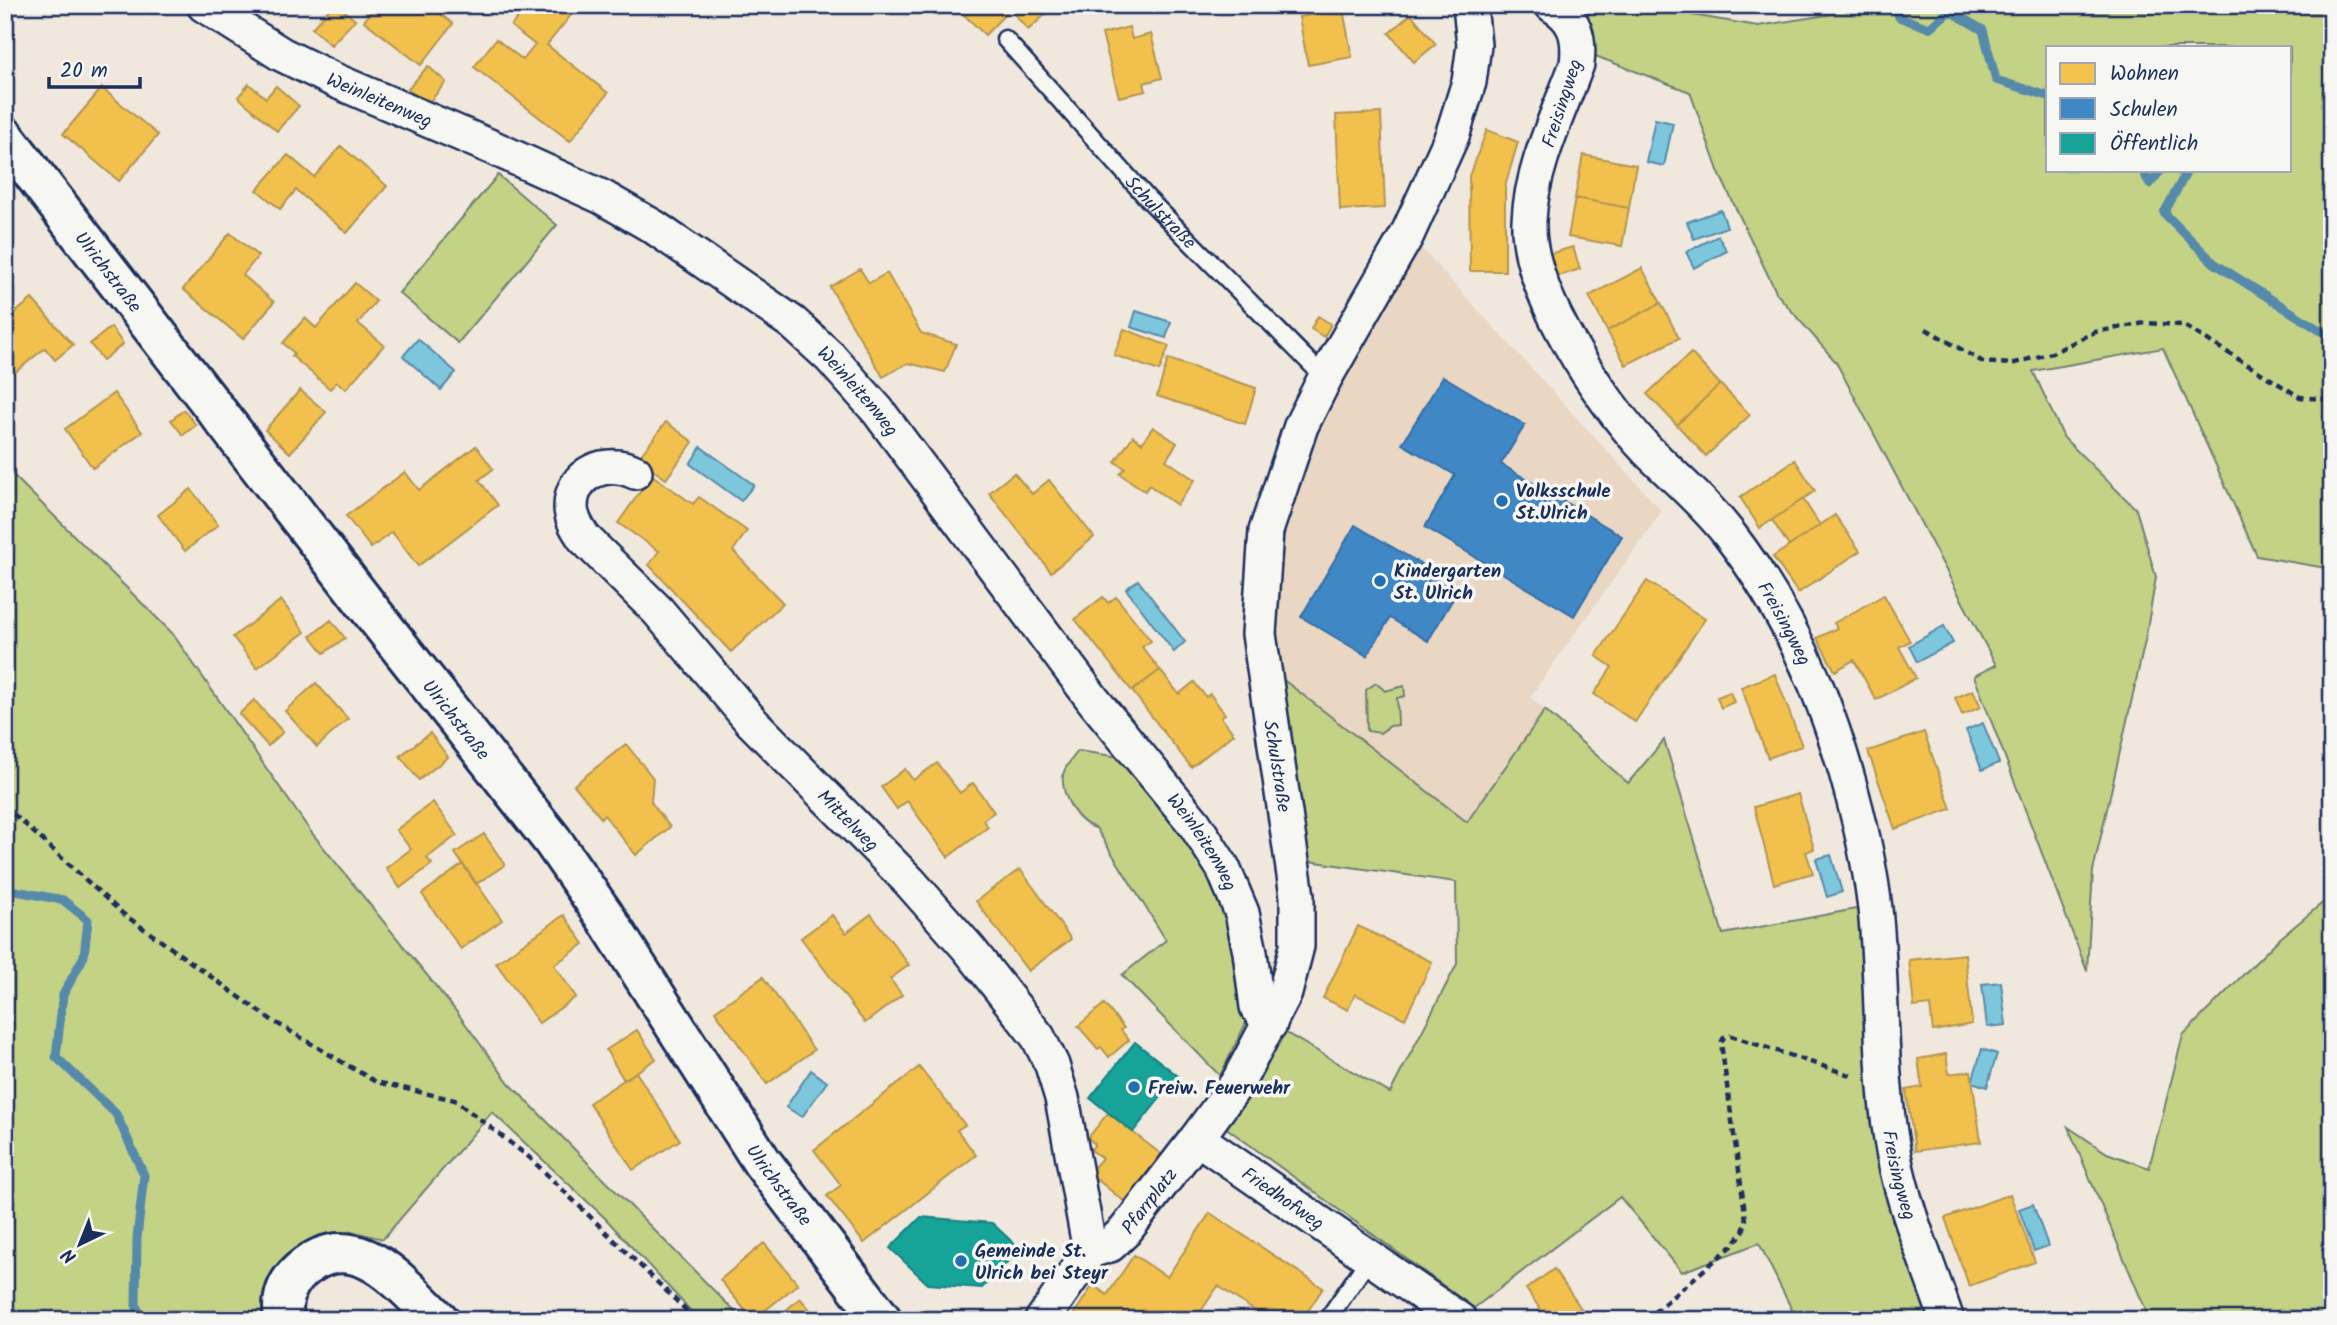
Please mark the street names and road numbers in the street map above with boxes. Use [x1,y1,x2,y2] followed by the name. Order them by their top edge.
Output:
[1535,56,1591,152] street label: Freisingweg
[321,66,436,137] street label: Weinleitenweg
[1117,169,1203,257] street label: Schulstraße
[66,226,149,320] street label: Ulrichstraße
[810,339,905,444] street label: Weinleitenweg
[1748,576,1818,671] street label: Freisingweg
[414,674,497,768] street label: Ulrichstraße
[1254,718,1298,815] street label: Schulstraße
[809,783,885,860] street label: Mittelweg
[1158,787,1244,896] street label: Weinleitenweg
[1873,1128,1923,1224] street label: Freisingweg
[737,1139,819,1234] street label: Ulrichstraße
[1235,1160,1330,1239] street label: Friedhofweg
[1115,1162,1186,1242] street label: Pfarrplatz

